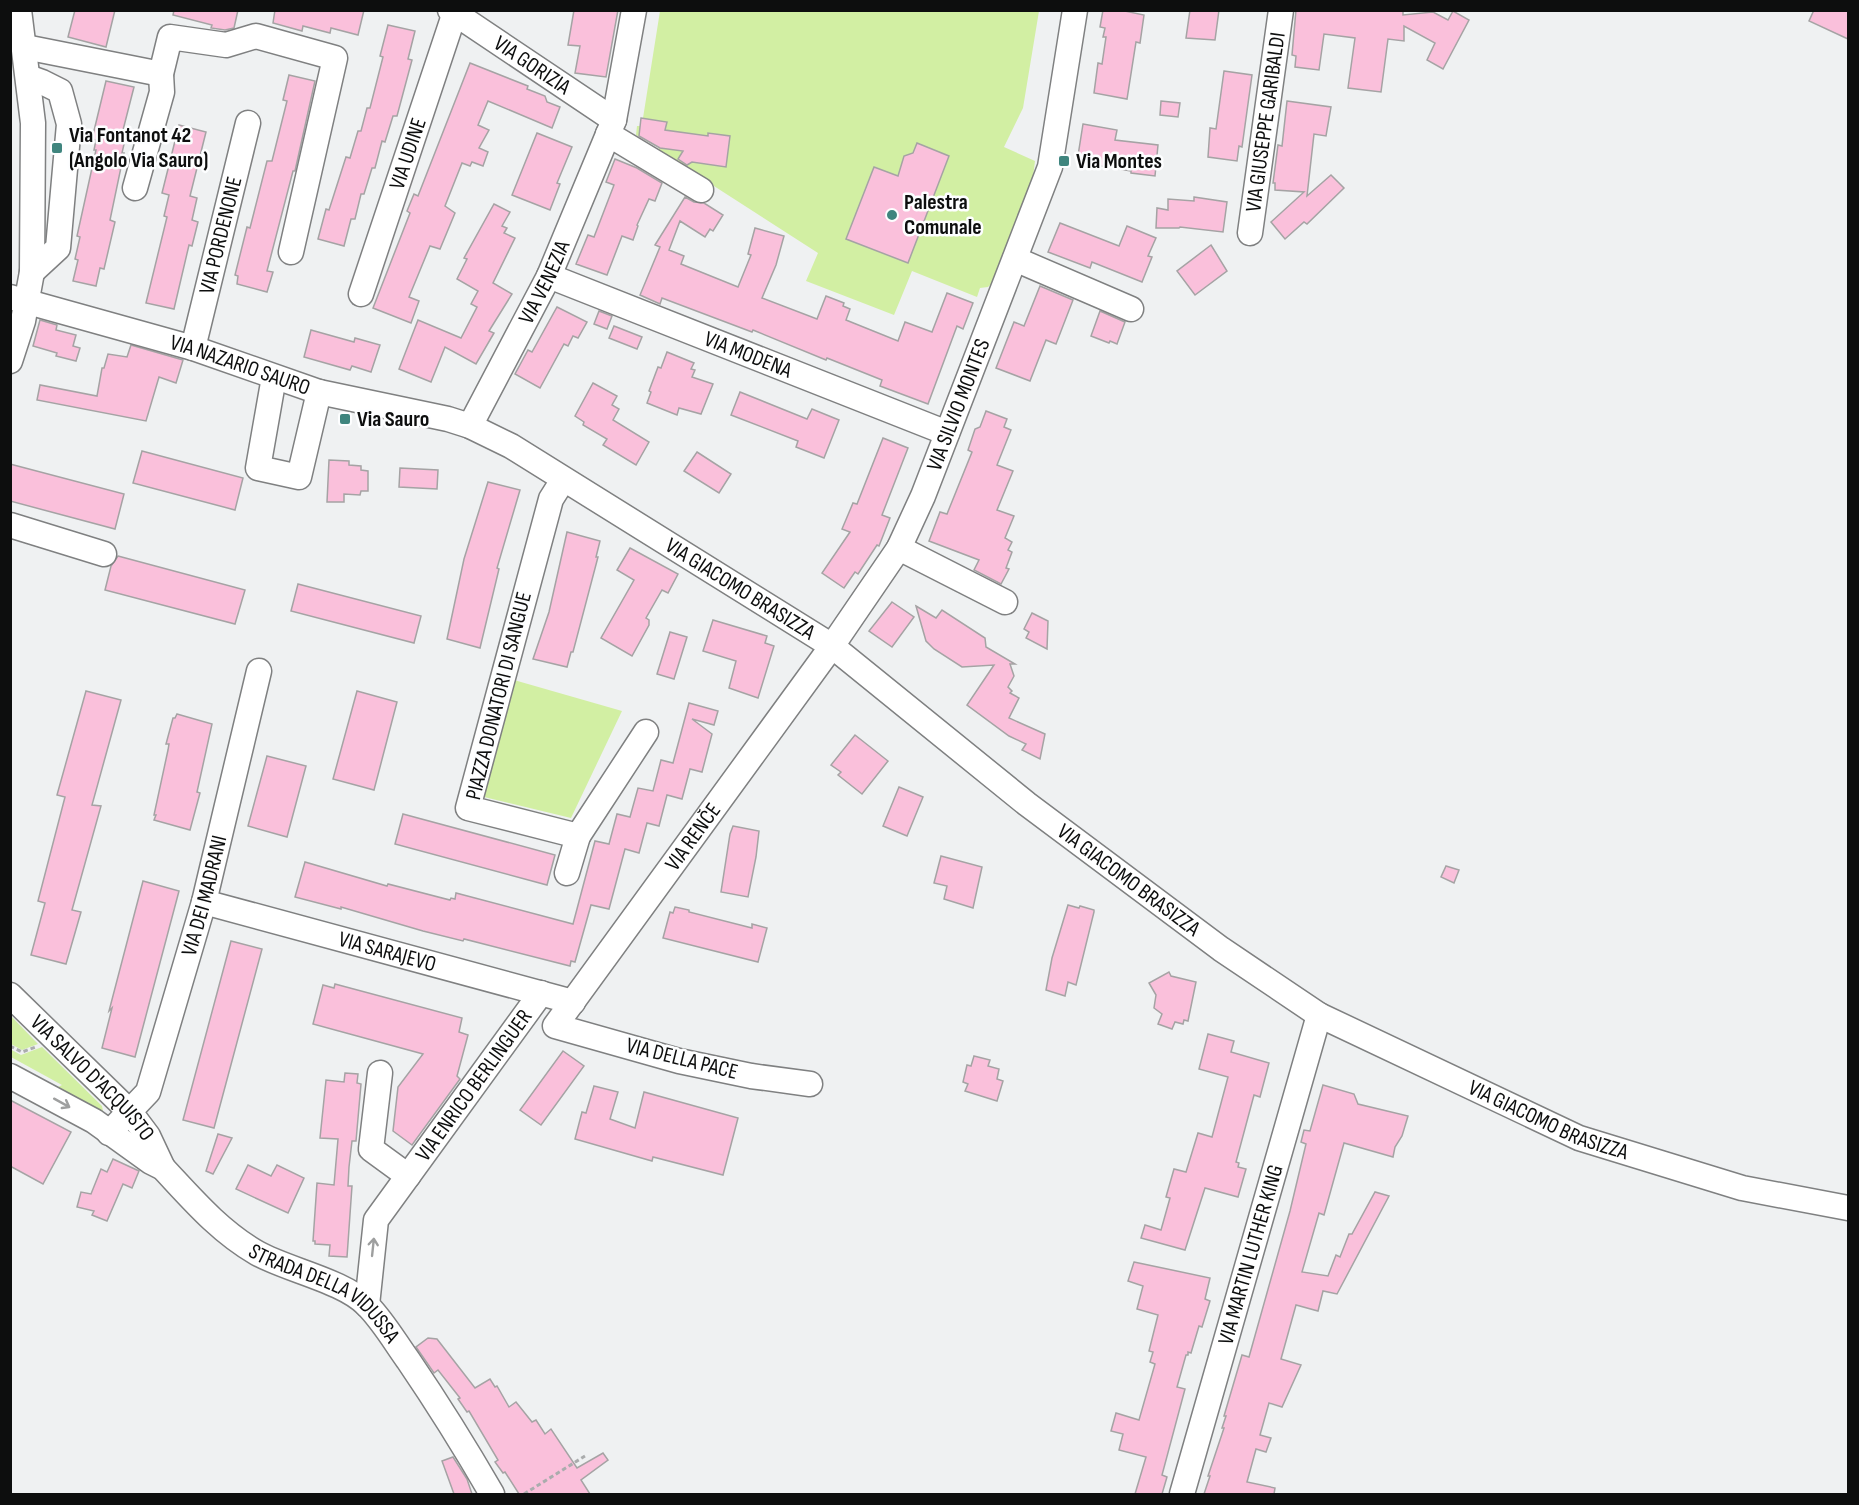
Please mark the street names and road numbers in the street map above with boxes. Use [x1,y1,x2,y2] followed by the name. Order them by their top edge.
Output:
[489,30,576,101] street label: VIA GORIZIA
[1240,31,1291,214] street label: VIA GIUSEPPE GARIBALDI
[383,114,432,193] street label: VIA UDINE
[193,174,248,297] street label: VIA PORDENONE
[513,236,576,329] street label: VIA VENEZIA
[700,325,796,384] street label: VIA MODENA
[167,329,314,401] street label: VIA NAZARIO SAURO
[921,335,996,475] street label: VIA SILVIO MONTES
[660,532,821,646] street label: VIA GIACOMO BRASIZZA
[460,589,538,803] street label: PIAZZA DONATORI DI SANGUE
[659,798,727,876] street label: VIA RENČE
[1052,818,1206,943] street label: VIA GIACOMO BRASIZZA
[175,833,233,959] street label: VIA DEI MADRANI
[336,926,439,978] street label: VIA SARAJEVO
[410,1004,538,1167] street label: VIA ENRICO BERLINGUER
[25,1009,160,1146] street label: VIA SALVO D'ACQUISTO
[623,1032,741,1086] street label: VIA DELLA PACE
[1464,1074,1632,1166] street label: VIA GIACOMO BRASIZZA
[1212,1162,1289,1348] street label: VIA MARTIN LUTHER KING
[244,1238,406,1348] street label: STRADA DELLA VIDUSSA

